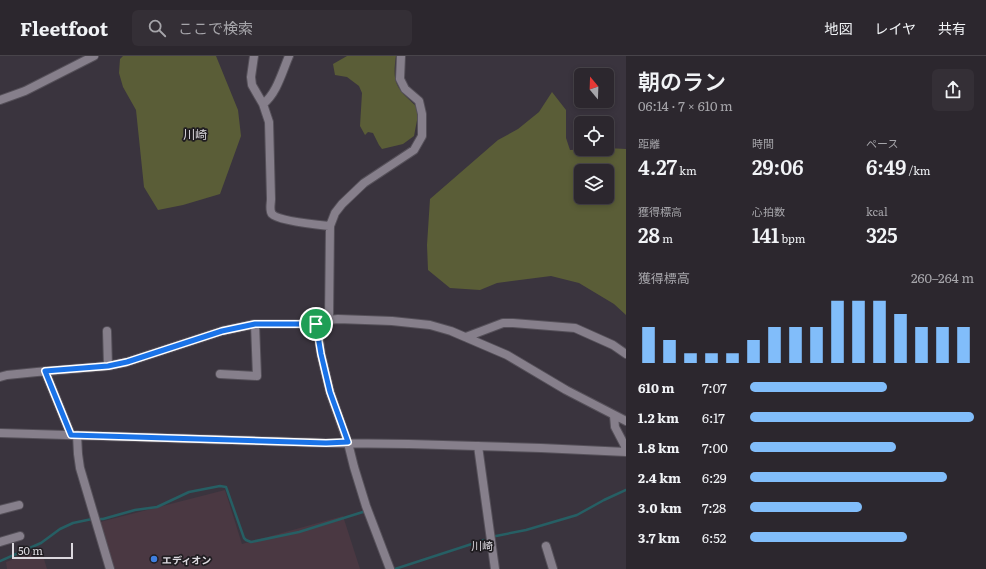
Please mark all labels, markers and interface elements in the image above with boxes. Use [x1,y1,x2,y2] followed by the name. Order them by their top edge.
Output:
[132,10,412,46] search box
[20,14,108,42] text: Fleetfoot
[178,16,253,39] text: ここで検索
[146,17,168,39] icon: search
[824,18,852,38] text: 地図
[874,18,916,38] text: レイヤ
[938,18,966,38] text: 共有
[638,64,726,97] text: 朝のラン
[574,68,614,108] north arrow
[574,68,614,204] map controls
[932,69,974,111] button: share
[638,96,733,115] text: 06:14 · 7 × 610 m
[574,116,614,156] button: locate
[183,125,207,143] district label: 川崎
[638,135,660,151] text: 距離
[752,135,774,151] text: 時間
[866,135,898,151] text: ペース
[638,151,677,181] text: 4.27
[752,151,804,181] text: 29:06
[866,151,906,181] text: 6:49
[677,162,697,178] text: km
[906,162,931,178] text: /km
[574,164,614,204] button: layers
[638,203,682,219] text: 獲得標高
[752,203,785,219] text: 心拍数
[866,203,888,219] text: kcal
[638,219,660,249] text: 28
[752,219,779,249] text: 141
[866,219,898,249] text: 325
[660,230,673,246] text: m
[779,230,805,246] text: bpm
[638,268,690,287] text: 獲得標高
[911,268,974,287] text: 260–264 m
[299,307,333,341] pin
[305,313,327,335] icon: arrive
[638,378,675,397] text: 610 m
[702,378,727,397] text: 7:07
[638,408,679,427] text: 1.2 km
[702,408,725,427] text: 6:17
[638,438,680,457] text: 1.8 km
[702,438,728,457] text: 7:00
[638,468,681,487] text: 2.4 km
[702,468,727,487] text: 6:29
[638,498,682,517] text: 3.0 km
[702,498,726,517] text: 7:28
[638,528,680,547] text: 3.7 km
[702,528,726,547] text: 6:52
[471,537,493,553] district label: 川崎
[12,541,73,560] scale bar
[18,542,43,558] text: 50 m
[162,552,211,567] place label: エディオン
[149,554,159,564] marker: エディオン

